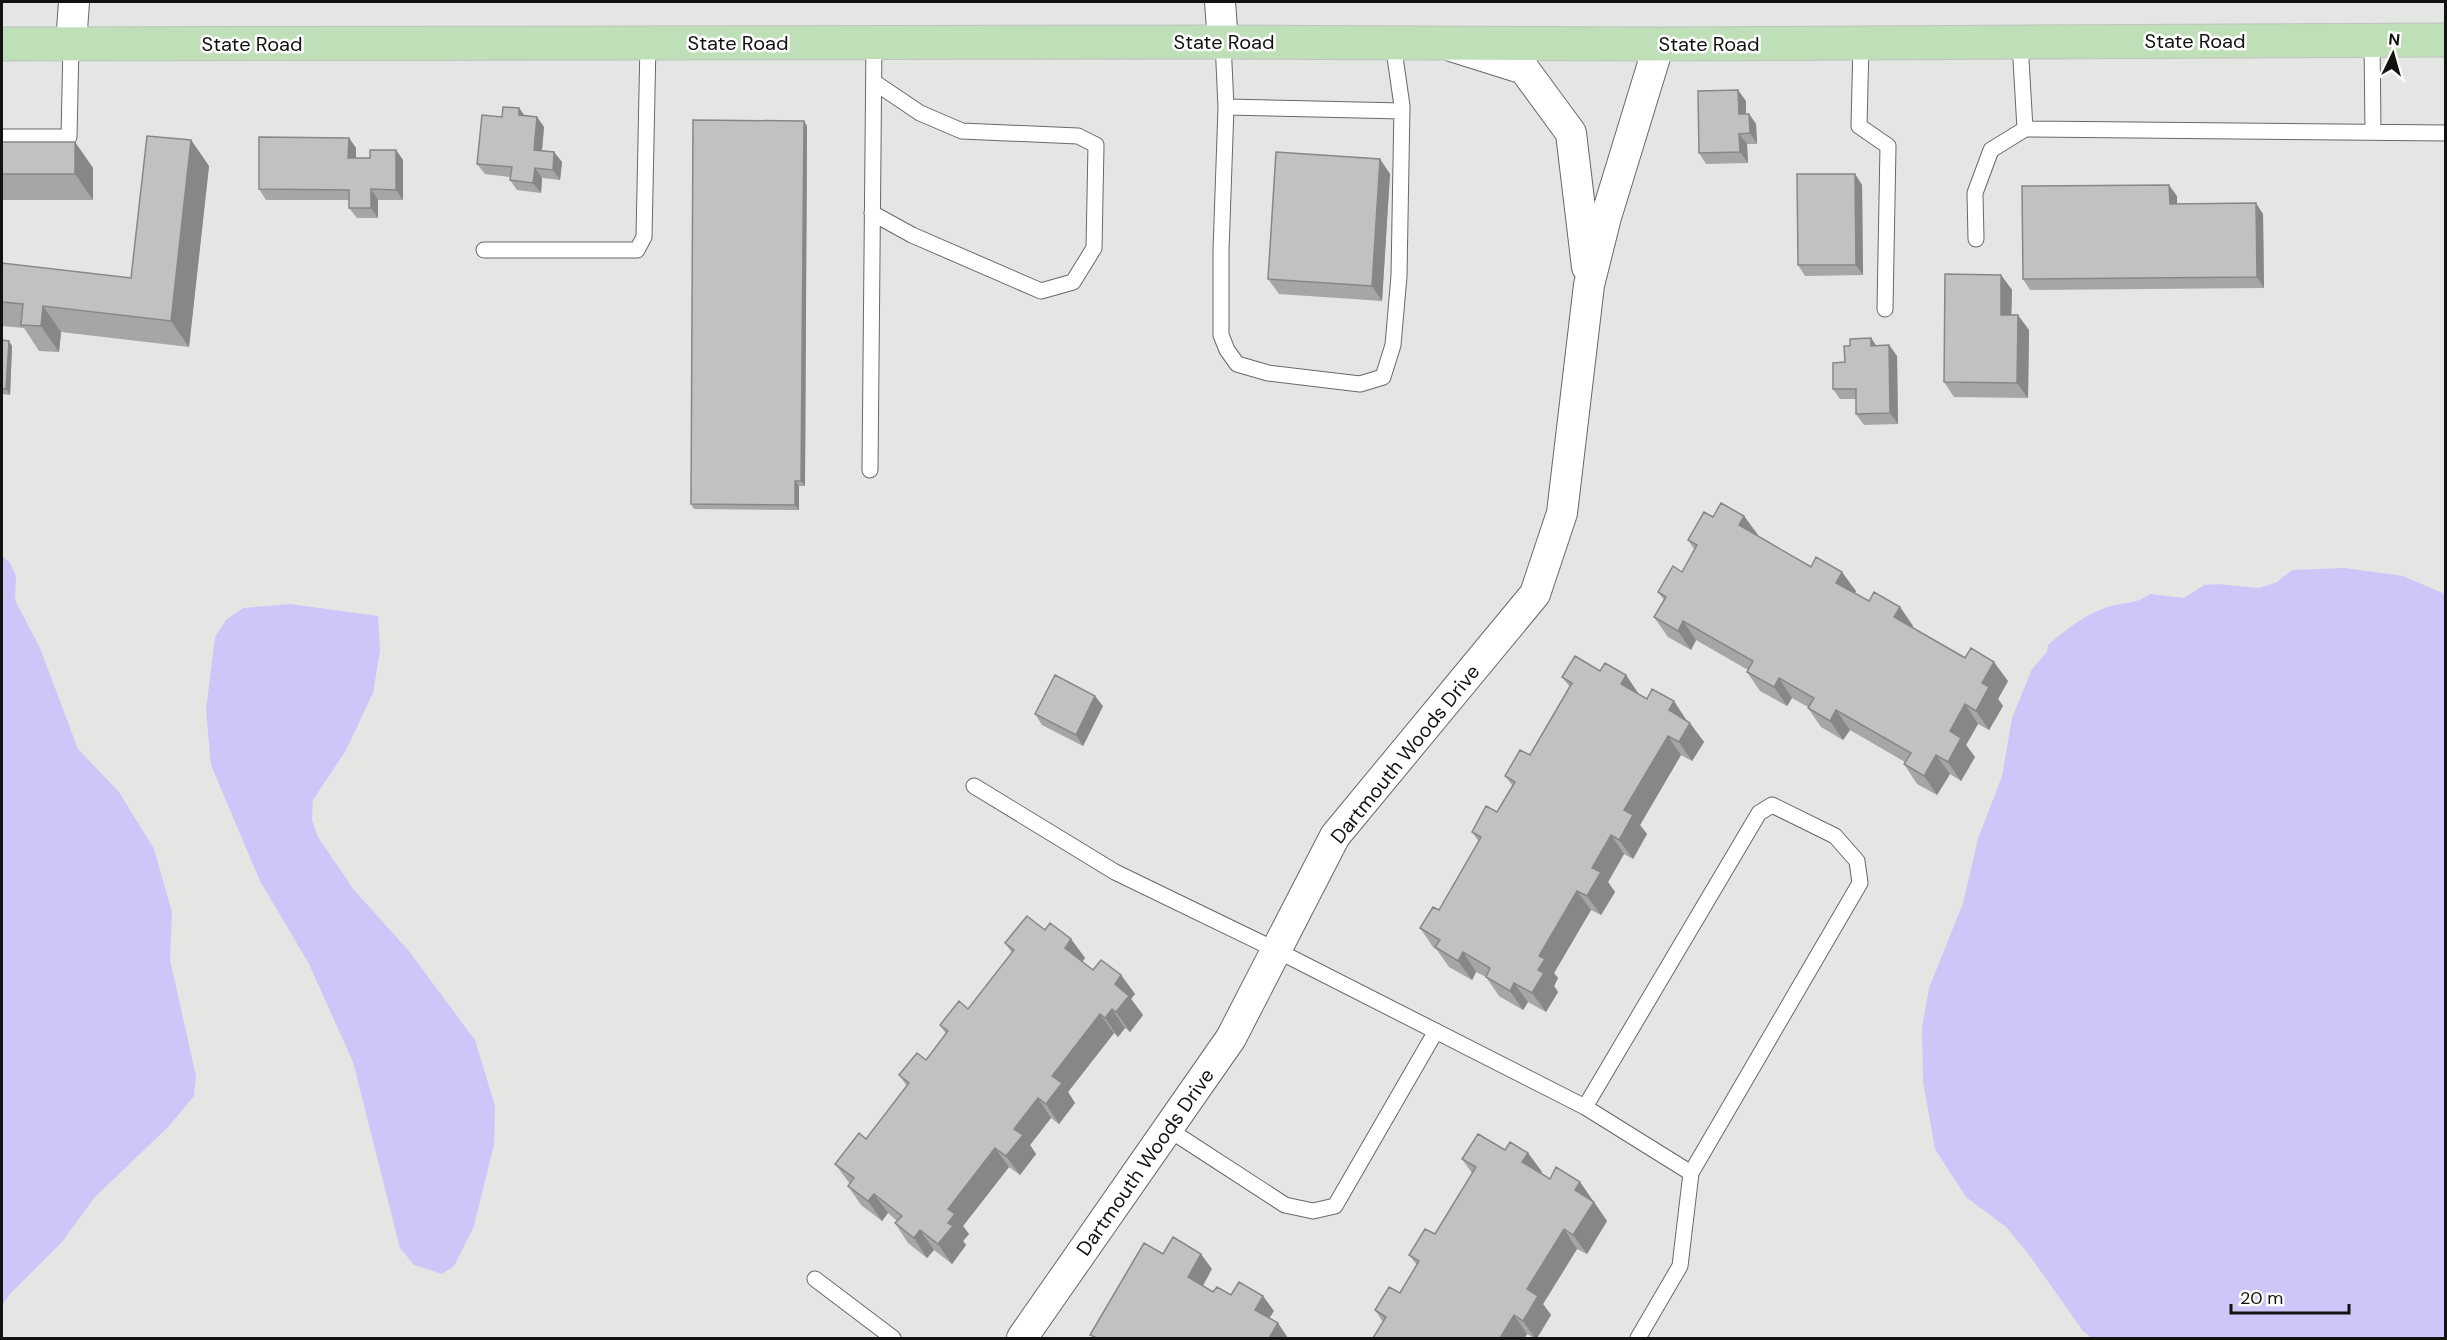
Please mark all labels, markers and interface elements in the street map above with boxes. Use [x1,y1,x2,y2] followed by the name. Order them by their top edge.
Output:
[2363,24,2423,84] north arrow
[2145,28,2245,54] street label: State Road
[1174,29,1274,55] street label: State Road
[2388,29,2401,51] text: N
[688,30,788,56] street label: State Road
[202,31,302,57] street label: State Road
[1659,31,1759,57] street label: State Road
[1325,659,1485,849] street label: Dartmouth Woods Drive
[1070,1063,1220,1261] street label: Dartmouth Woods Drive
[2231,1277,2350,1315] scale bar
[2240,1286,2283,1310] text: 20 m

